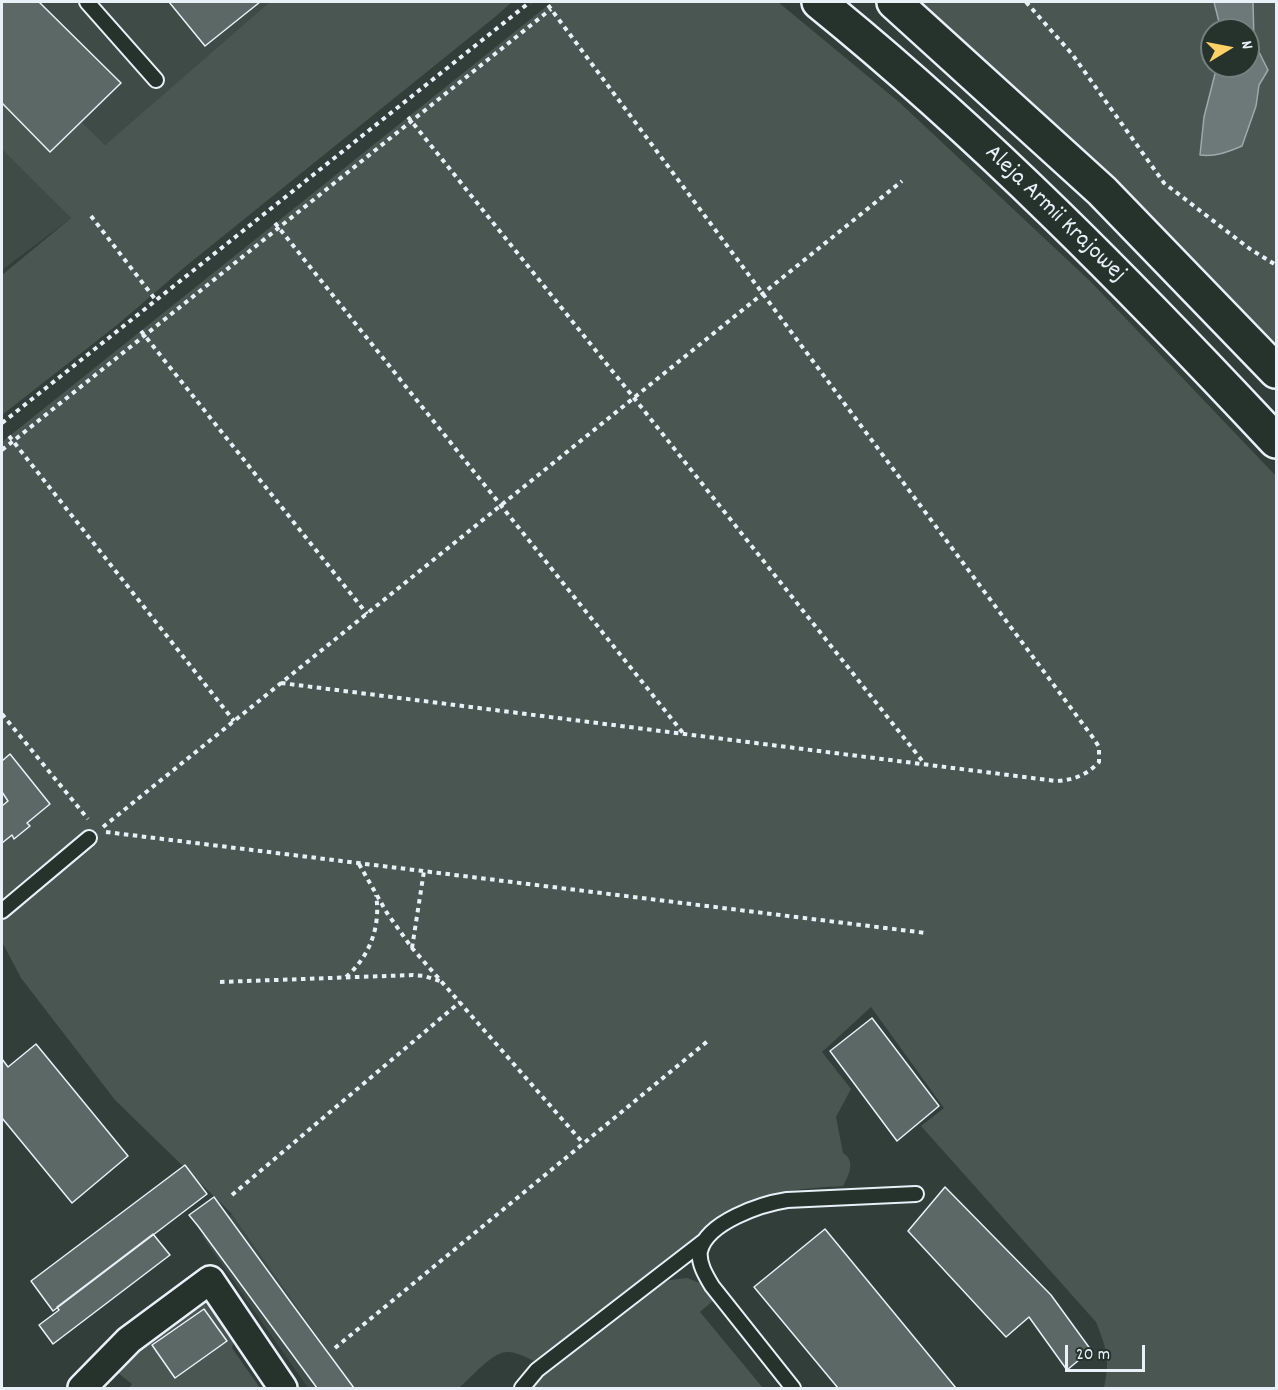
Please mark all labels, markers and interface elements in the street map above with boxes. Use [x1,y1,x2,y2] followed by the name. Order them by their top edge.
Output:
[1200,18,1260,78] north arrow
[1234,39,1258,51] text: N
[977,140,1131,290] street label: Aleja Armii Krajowej
[1068,1333,1148,1371] scale bar
[1076,1343,1110,1368] text: 20 m

